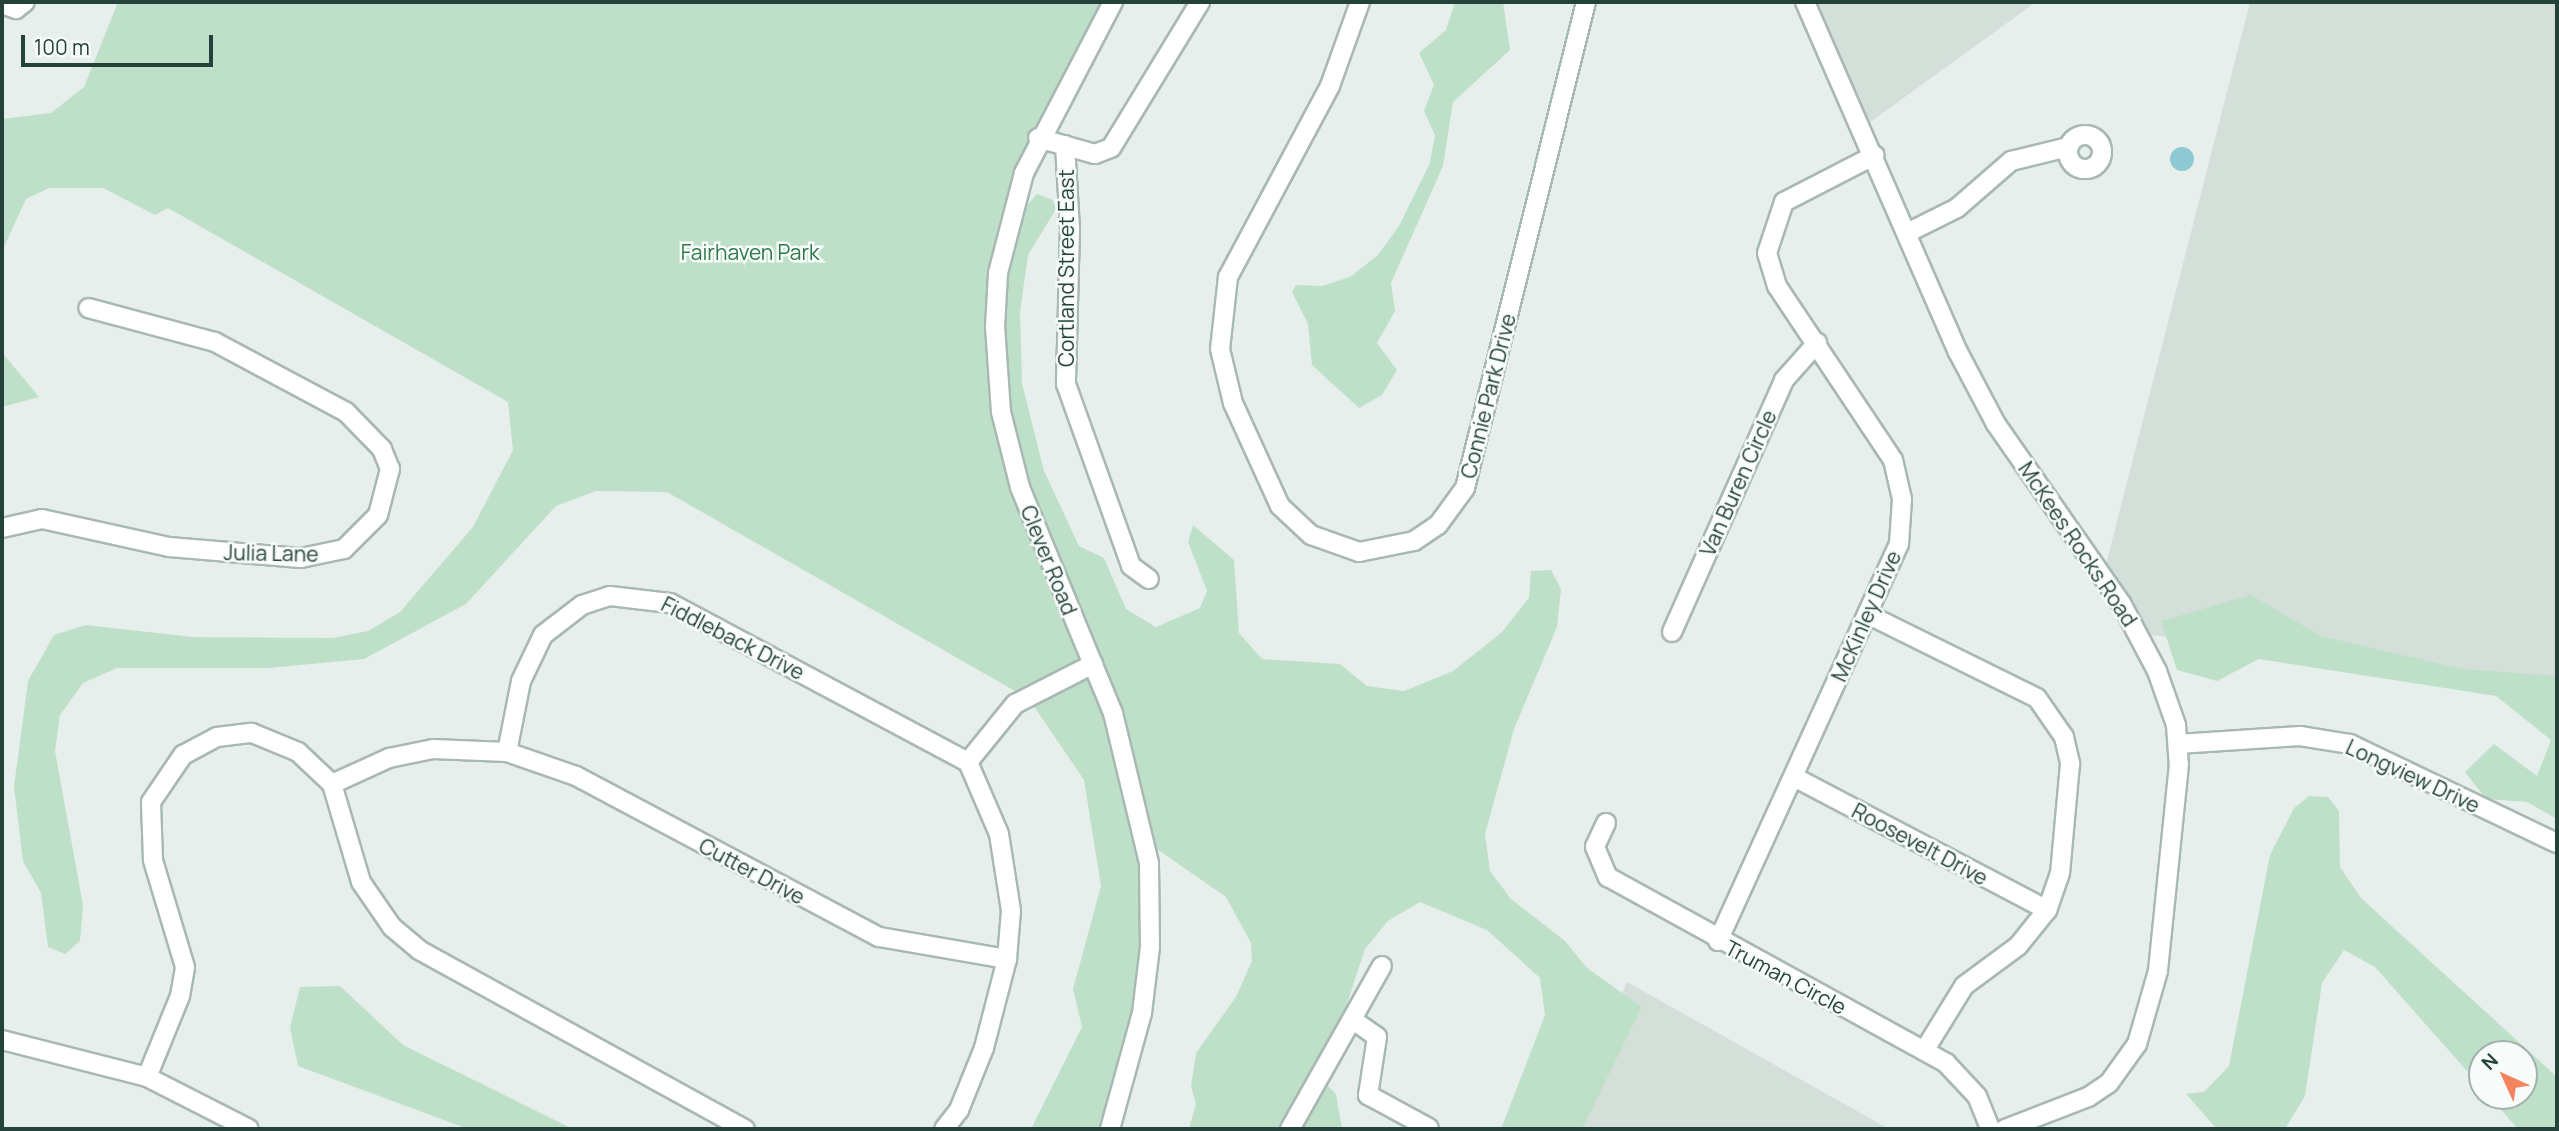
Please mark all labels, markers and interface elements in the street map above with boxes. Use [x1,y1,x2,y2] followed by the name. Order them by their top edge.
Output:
[24,21,217,65] scale bar
[34,33,90,61] text: 100 m
[1053,169,1079,367] street label: Cortland Street East
[681,239,819,265] park label: Fairhaven Park
[1455,311,1521,481] street label: Connie Park Drive
[1695,406,1781,560] street label: Van Buren Circle
[2014,457,2142,631] street label: McKees Rocks Road
[1016,502,1082,618] street label: Clever Road
[223,540,319,566] street label: Julia Lane
[1826,547,1906,685] street label: McKinley Drive
[657,591,809,685] street label: Fiddleback Drive
[2342,734,2484,818] street label: Longview Drive
[1848,798,1992,890] street label: Roosevelt Drive
[695,833,809,909] street label: Cutter Drive
[1721,935,1851,1019] street label: Truman Circle
[2468,1040,2538,1110] north arrow
[2476,1048,2504,1076] text: N

